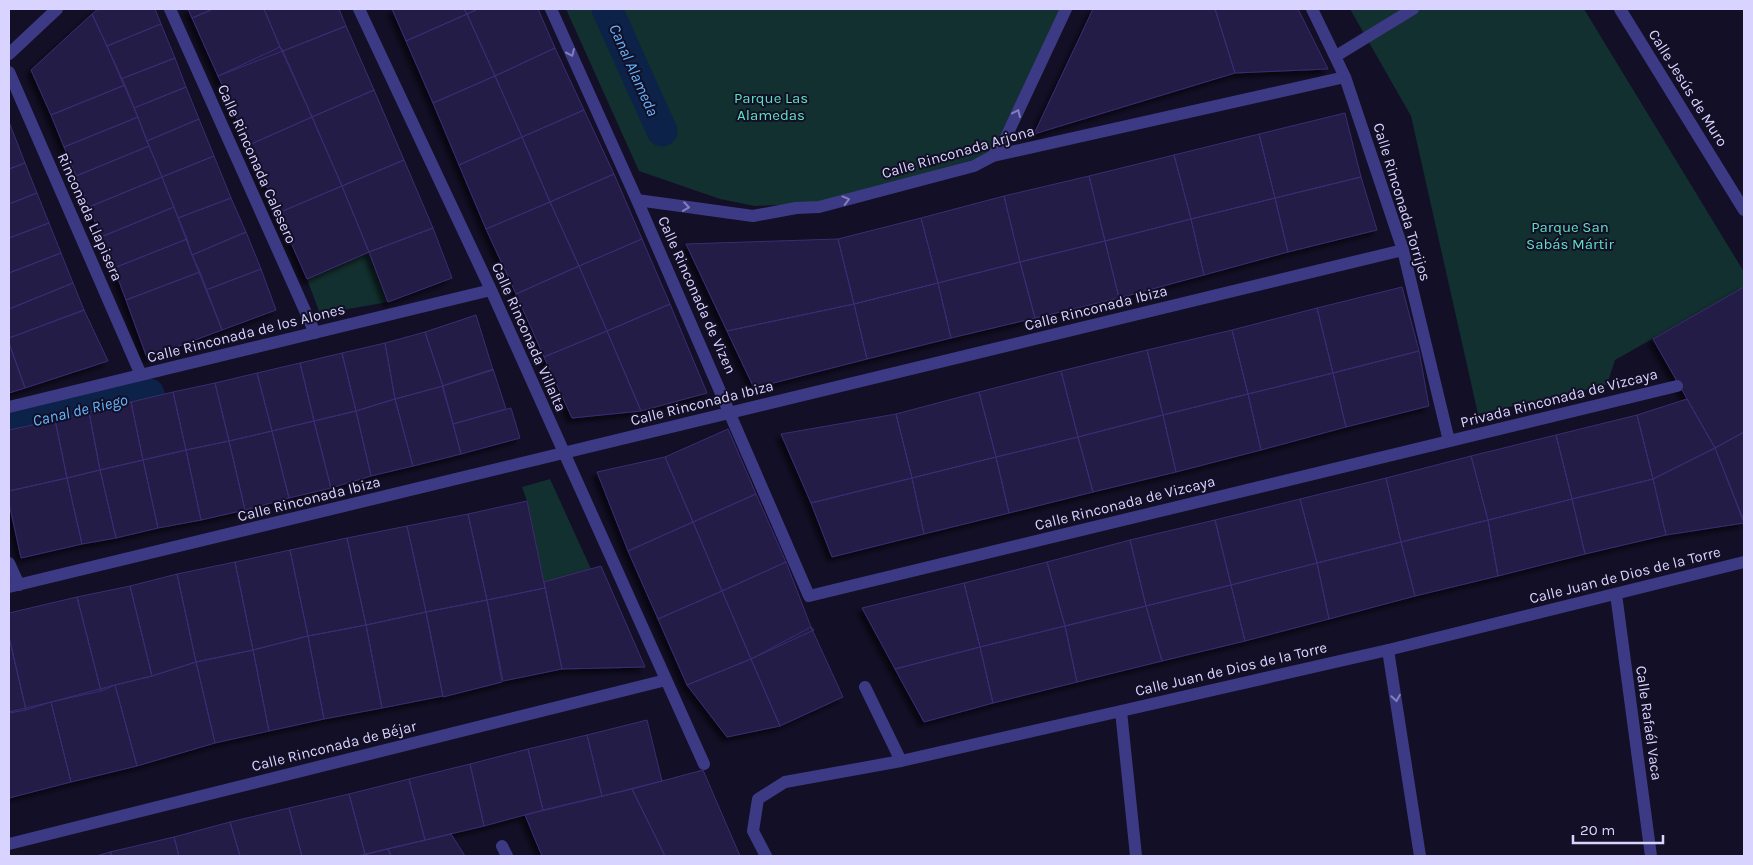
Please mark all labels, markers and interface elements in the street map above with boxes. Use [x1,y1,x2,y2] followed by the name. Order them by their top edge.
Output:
[605,21,663,119] water label: Canal Alameda
[1645,26,1731,150] street label: Calle Jesús de Muro
[564,48,575,57] one-way arrow
[214,82,300,246] street label: Calle Rinconada Calesero
[734,89,808,124] park label: Parque Las Alamedas
[1011,109,1021,118] one-way arrow
[1369,121,1435,283] street label: Calle Rinconada Torrijos
[880,122,1036,182] street label: Calle Rinconada Arjona
[54,150,126,284] street label: Rinconada Llapisera
[841,195,849,205] one-way arrow
[682,201,690,212] one-way arrow
[654,213,740,377] street label: Calle Rinconada de Vizen
[1526,218,1614,253] park label: Parque San Sabás Mártir
[488,260,570,414] street label: Calle Rinconada Villalta
[1023,282,1169,334] street label: Calle Rinconada Ibiza
[145,300,347,366] street label: Calle Rinconada de los Alones
[1458,365,1660,431] street label: Privada Rinconada de Vizcaya
[629,377,775,429] street label: Calle Rinconada Ibiza
[31,390,130,430] water label: Canal de Riego
[1033,472,1217,534] street label: Calle Rinconada de Vizcaya
[236,473,382,525] street label: Calle Rinconada Ibiza
[1527,542,1723,608] street label: Calle Juan de Dios de la Torre
[1133,638,1329,700] street label: Calle Juan de Dios de la Torre
[1632,664,1666,782] street label: Calle Rafaél Vaca
[1390,694,1400,702] one-way arrow
[250,717,419,775] street label: Calle Rinconada de Béjar
[1573,812,1663,844] scale bar
[1580,821,1615,839] text: 20 m

